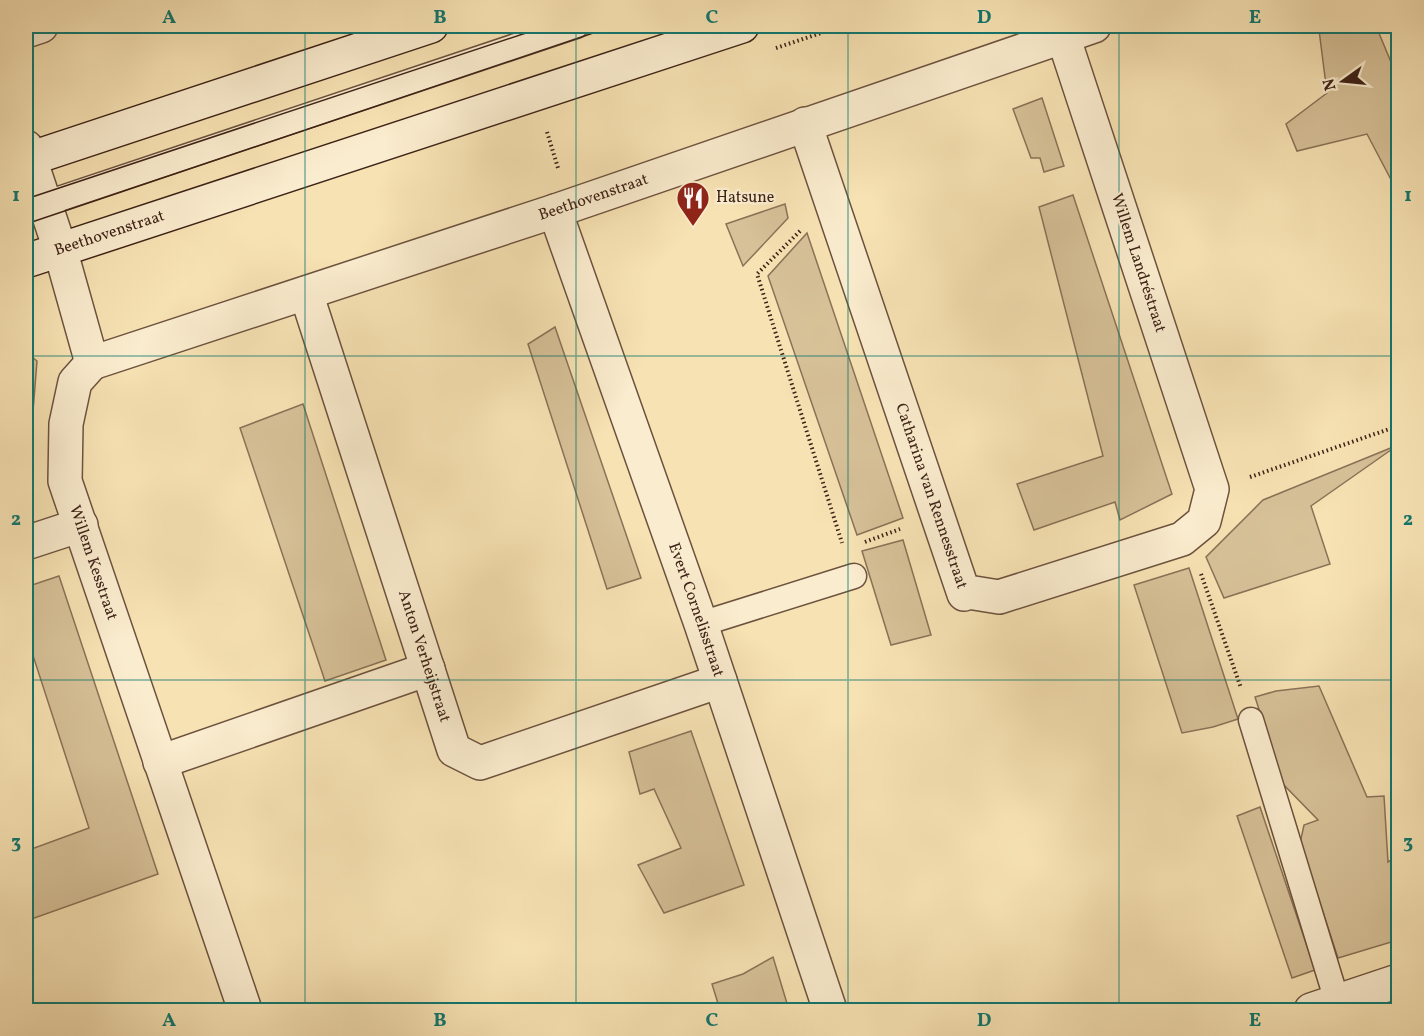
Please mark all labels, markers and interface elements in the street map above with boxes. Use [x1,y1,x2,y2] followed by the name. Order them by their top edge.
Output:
[162,4,176,32] text: A
[433,4,447,32] text: B
[706,4,719,32] text: C
[977,4,991,32] text: D
[1249,4,1261,32] text: E
[1313,51,1373,111] north arrow
[1318,76,1343,93] text: N
[536,169,652,227] street label: Beethovenstraat
[675,180,711,227] restaurant icon: Hatsune
[12,182,20,210] text: 1
[1404,182,1412,210] text: 1
[716,187,774,209] place label: Hatsune
[1105,191,1171,336] street label: Willem Landréstraat
[52,205,168,262] street label: Beethovenstraat
[889,401,973,592] street label: Catharina van Rennesstraat
[63,503,123,624] street label: Willem Kesstraat
[11,506,21,534] text: 2
[1403,506,1413,534] text: 2
[662,540,729,680] street label: Evert Cornelisstraat
[392,588,455,726] street label: Anton Verheijstraat
[11,829,21,857] text: 3
[1403,829,1413,857] text: 3
[162,1007,176,1035] text: A
[433,1007,447,1035] text: B
[706,1007,719,1035] text: C
[977,1007,991,1035] text: D
[1249,1007,1261,1035] text: E

